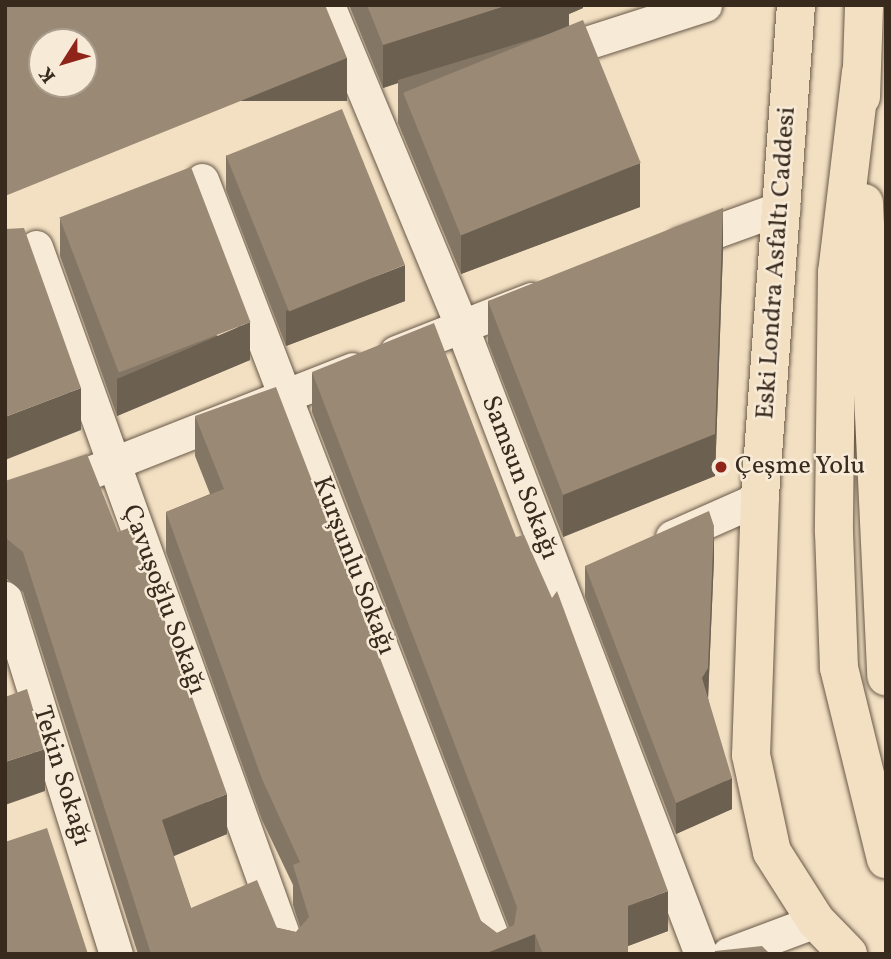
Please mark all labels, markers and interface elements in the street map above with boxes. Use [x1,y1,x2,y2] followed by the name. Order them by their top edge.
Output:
[28,28,98,98] north arrow
[33,61,62,88] text: K
[751,106,803,420] street label: Eski Londra Asfaltı Caddesi
[473,392,565,564] street label: Samsun Sokağı
[735,451,866,483] place label: Çeşme Yolu
[713,459,729,475] marker: Çeşme Yolu
[305,473,401,659] street label: Kurşunlu Sokağı
[114,501,212,699] street label: Çavuşoğlu Sokağı
[25,702,97,850] street label: Tekin Sokağı

